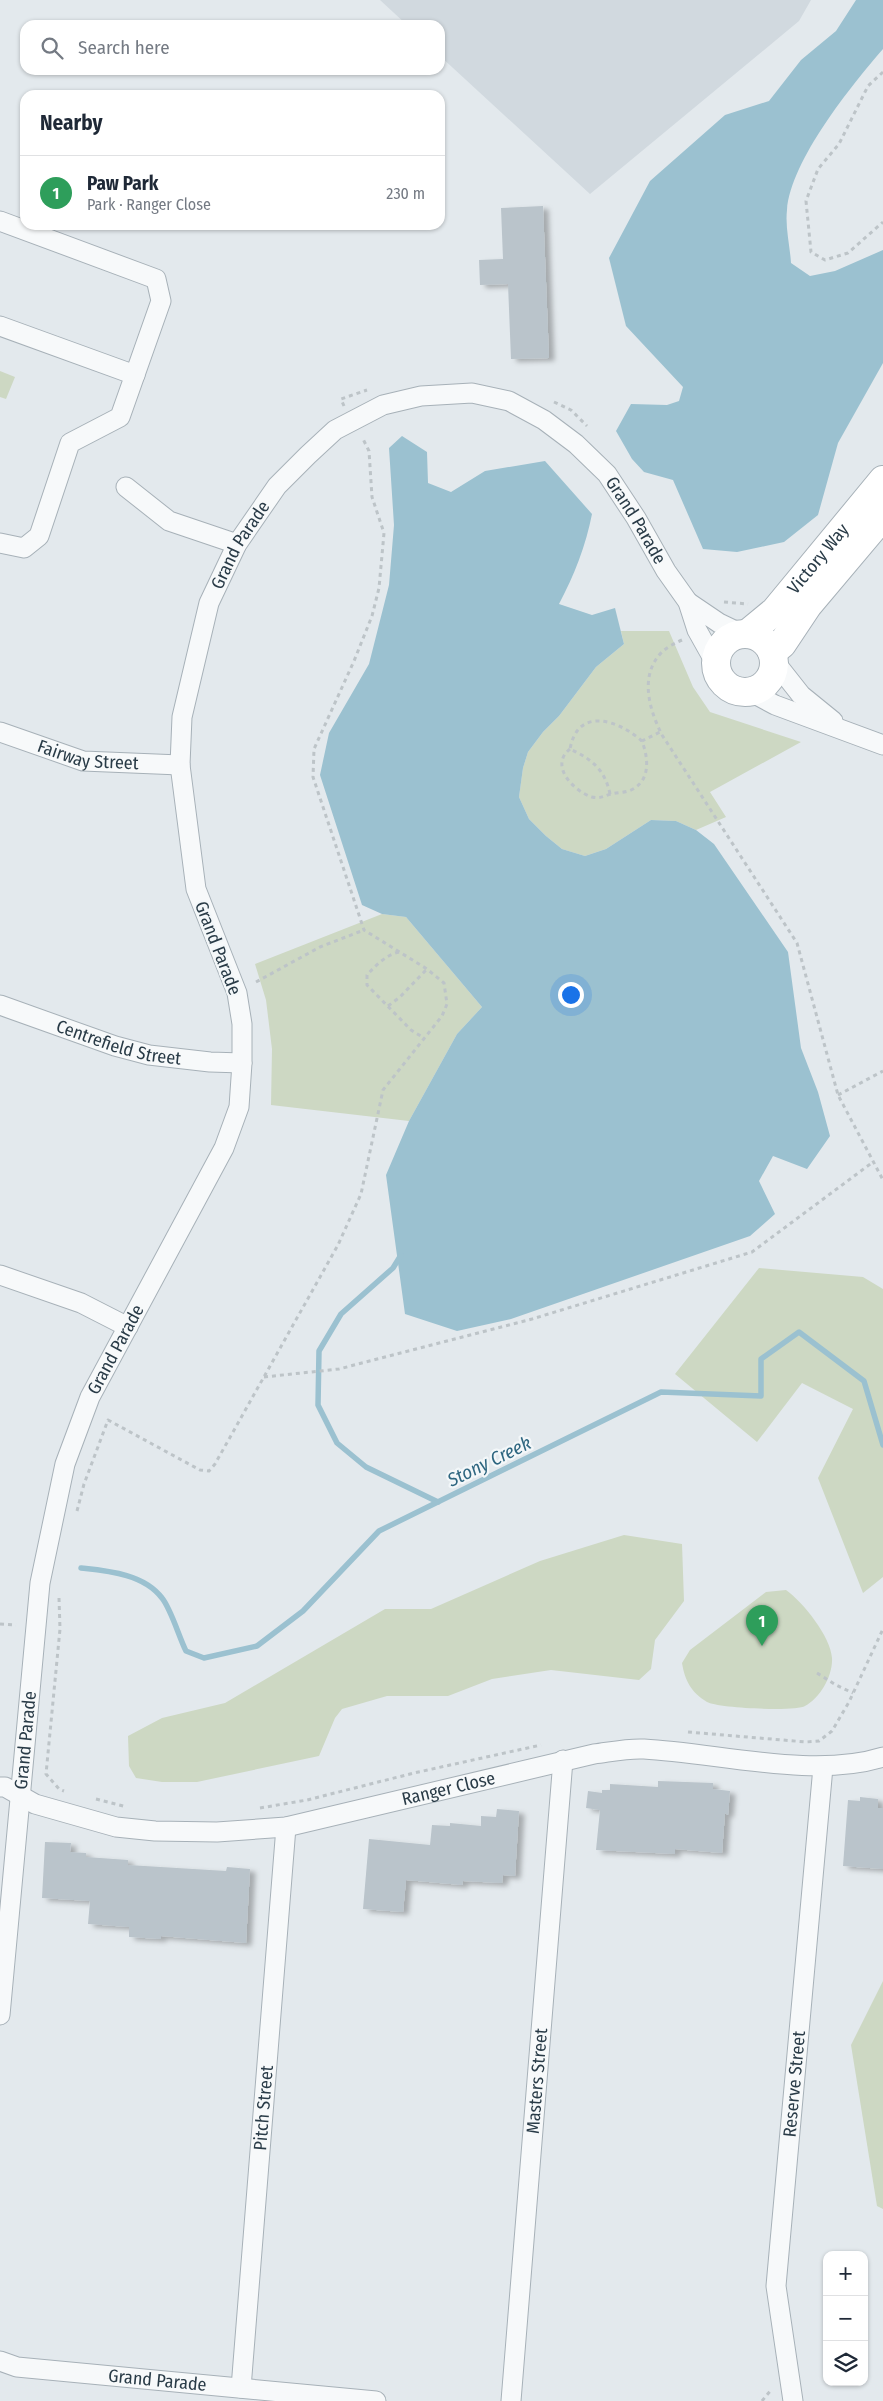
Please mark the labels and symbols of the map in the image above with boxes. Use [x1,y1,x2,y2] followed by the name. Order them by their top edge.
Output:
[601,472,671,568] street label: Grand Parade
[206,496,275,593] street label: Grand Parade
[783,519,854,598] street label: Victory Way
[35,735,139,774] street label: Fairway Street
[190,898,246,998] street label: Grand Parade
[558,982,584,1008] your location
[53,1015,182,1070] street label: Centrefield Street
[83,1301,149,1398] street label: Grand Parade
[443,1431,535,1492] water label: Stony Creek
[746,1605,778,1646] pin: 1
[10,1690,41,1790] street label: Grand Parade
[400,1767,497,1810] street label: Ranger Close
[522,2027,552,2135] street label: Masters Street
[779,2030,810,2138] street label: Reserve Street
[249,2064,278,2151] street label: Pitch Street
[107,2365,208,2396] street label: Grand Parade

